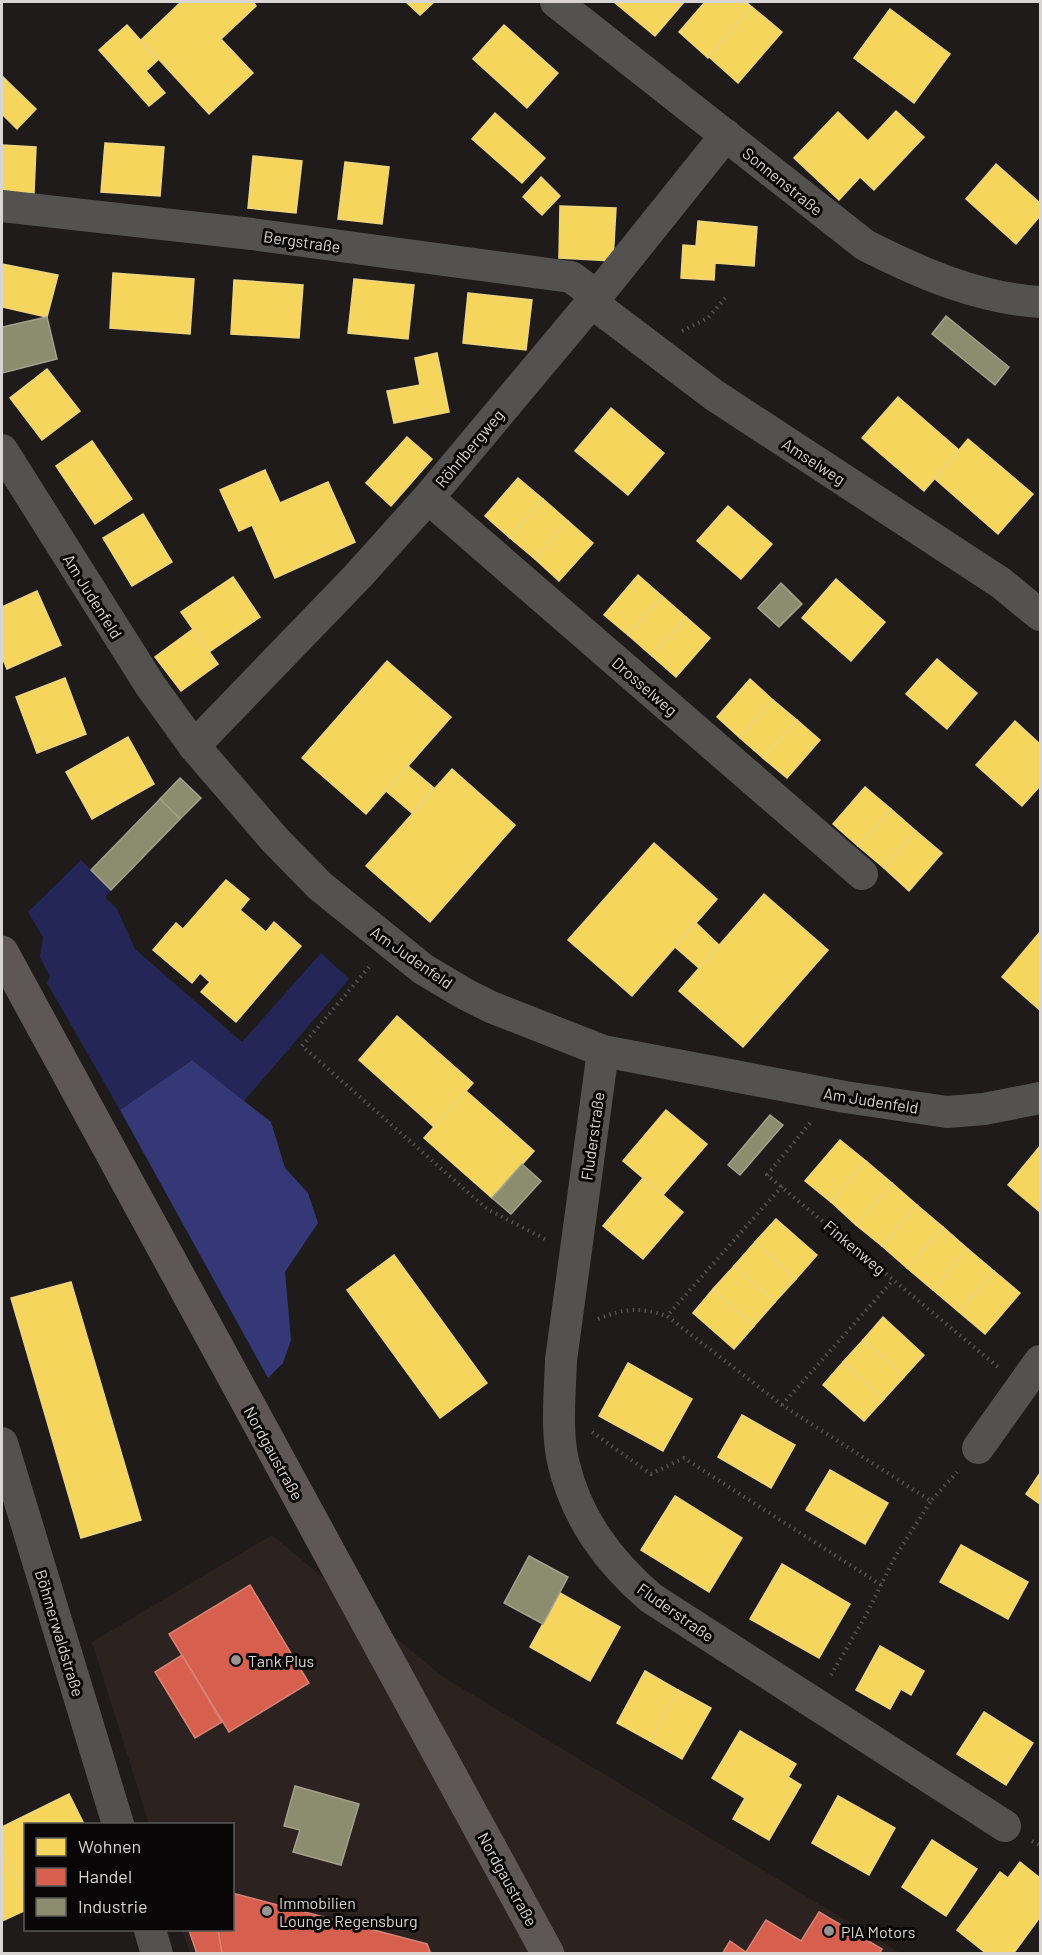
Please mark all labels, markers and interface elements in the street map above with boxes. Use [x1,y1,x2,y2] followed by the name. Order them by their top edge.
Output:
[739,143,827,219] street label: Sonnenstraße
[262,226,342,256] street label: Bergstraße
[431,405,507,491] street label: Röhrlbergweg
[779,434,849,488] street label: Amselweg
[60,550,126,642] street label: Am Judenfeld
[609,653,681,719] street label: Drosselweg
[367,922,457,992] street label: Am Judenfeld
[822,1083,920,1117] street label: Am Judenfeld
[576,1090,608,1182] street label: Fluderstraße
[820,1216,890,1278] street label: Finkenweg
[240,1403,308,1503] street label: Nordgaustraße
[32,1567,88,1699] street label: Böhmerwaldstraße
[634,1579,718,1645] street label: Fluderstraße
[248,1651,314,1670] place label: Tank Plus
[229,1653,243,1667] marker: Tank Plus
[24,1823,234,1931] legend
[474,1829,542,1929] street label: Nordgaustraße
[78,1835,141,1857] text: Wohnen
[78,1865,132,1887] text: Handel
[279,1893,417,1930] place label: Immobilien Lounge Regensburg
[78,1895,148,1917] text: Industrie
[260,1904,274,1918] marker: Immobilien Lounge Regensburg
[841,1922,915,1941] place label: PIA Motors
[822,1924,836,1938] marker: PIA Motors

